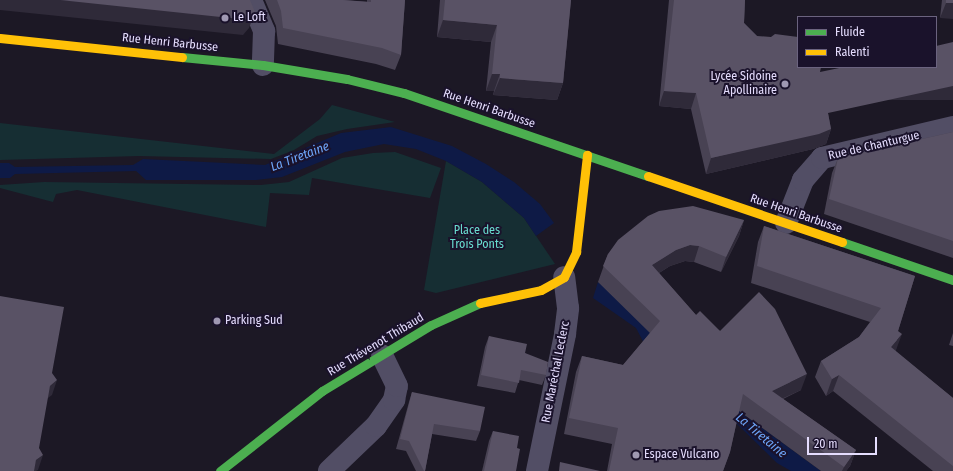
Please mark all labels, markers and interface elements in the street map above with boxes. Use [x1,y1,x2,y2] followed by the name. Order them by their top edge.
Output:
[233,11,266,25] place label: Le Loft
[220,13,230,23] marker: Le Loft
[797,16,937,68] legend
[835,25,865,39] text: Fluide
[121,31,219,55] street label: Rue Henri Barbusse
[835,45,870,59] text: Ralenti
[711,70,777,98] place label: Lycée Sidoine Apollinaire
[780,79,790,89] marker: Lycée Sidoine Apollinaire
[441,86,537,132] street label: Rue Henri Barbusse
[827,129,921,163] street label: Rue de Chanturgue
[268,139,332,175] water label: La Tiretaine
[748,191,844,237] street label: Rue Henri Barbusse
[450,224,504,252] park label: Place des Trois Ponts
[325,311,427,379] street label: Rue Thévenot Thibaud
[225,314,283,328] place label: Parking Sud
[212,316,222,326] marker: Parking Sud
[539,320,573,424] street label: Rue Maréchal Leclerc
[732,410,790,462] water label: La Tiretaine
[809,429,879,455] scale bar
[814,437,838,451] text: 20 m
[644,448,719,462] place label: Espace Vulcano
[631,450,641,460] marker: Espace Vulcano

